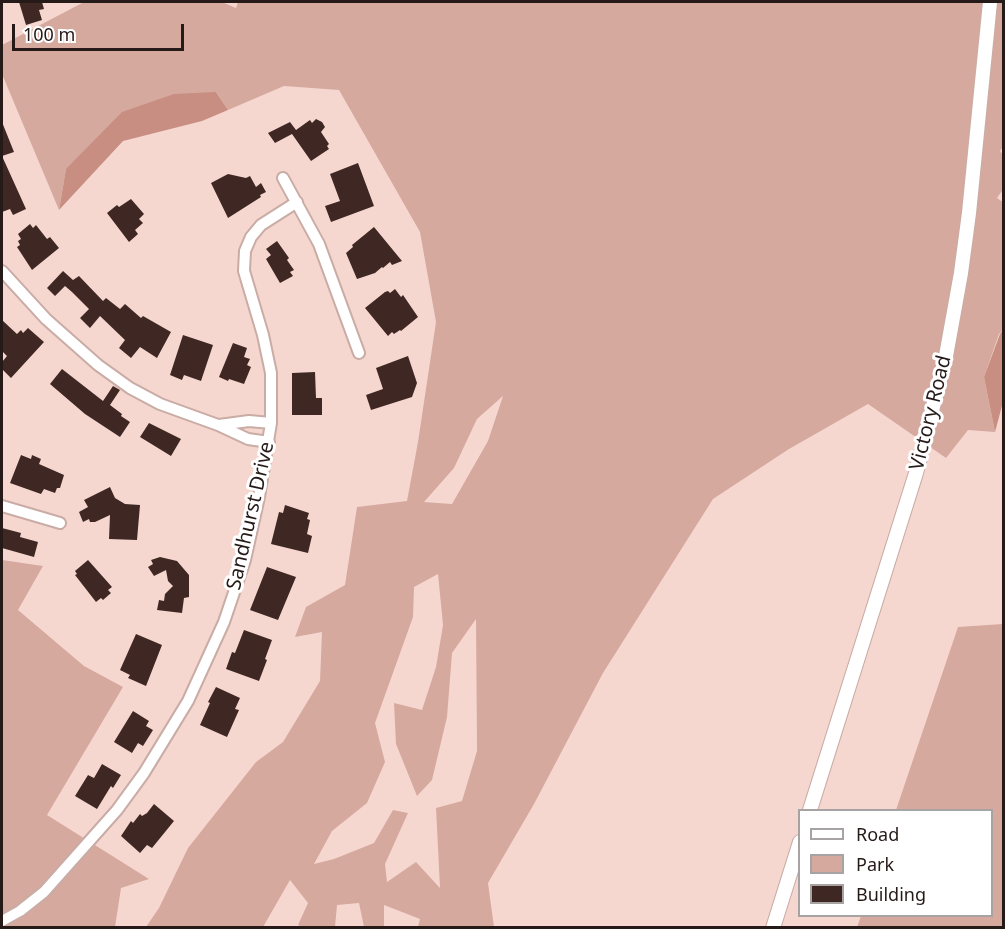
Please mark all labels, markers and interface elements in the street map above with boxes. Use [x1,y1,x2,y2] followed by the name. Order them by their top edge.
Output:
[15,12,188,50] scale bar
[23,22,75,46] text: 100 m
[905,353,957,473] street label: Victory Road
[222,440,280,592] street label: Sandhurst Drive
[798,809,993,917] legend
[856,822,899,846] text: Road
[856,852,894,876] text: Park
[856,882,926,906] text: Building

